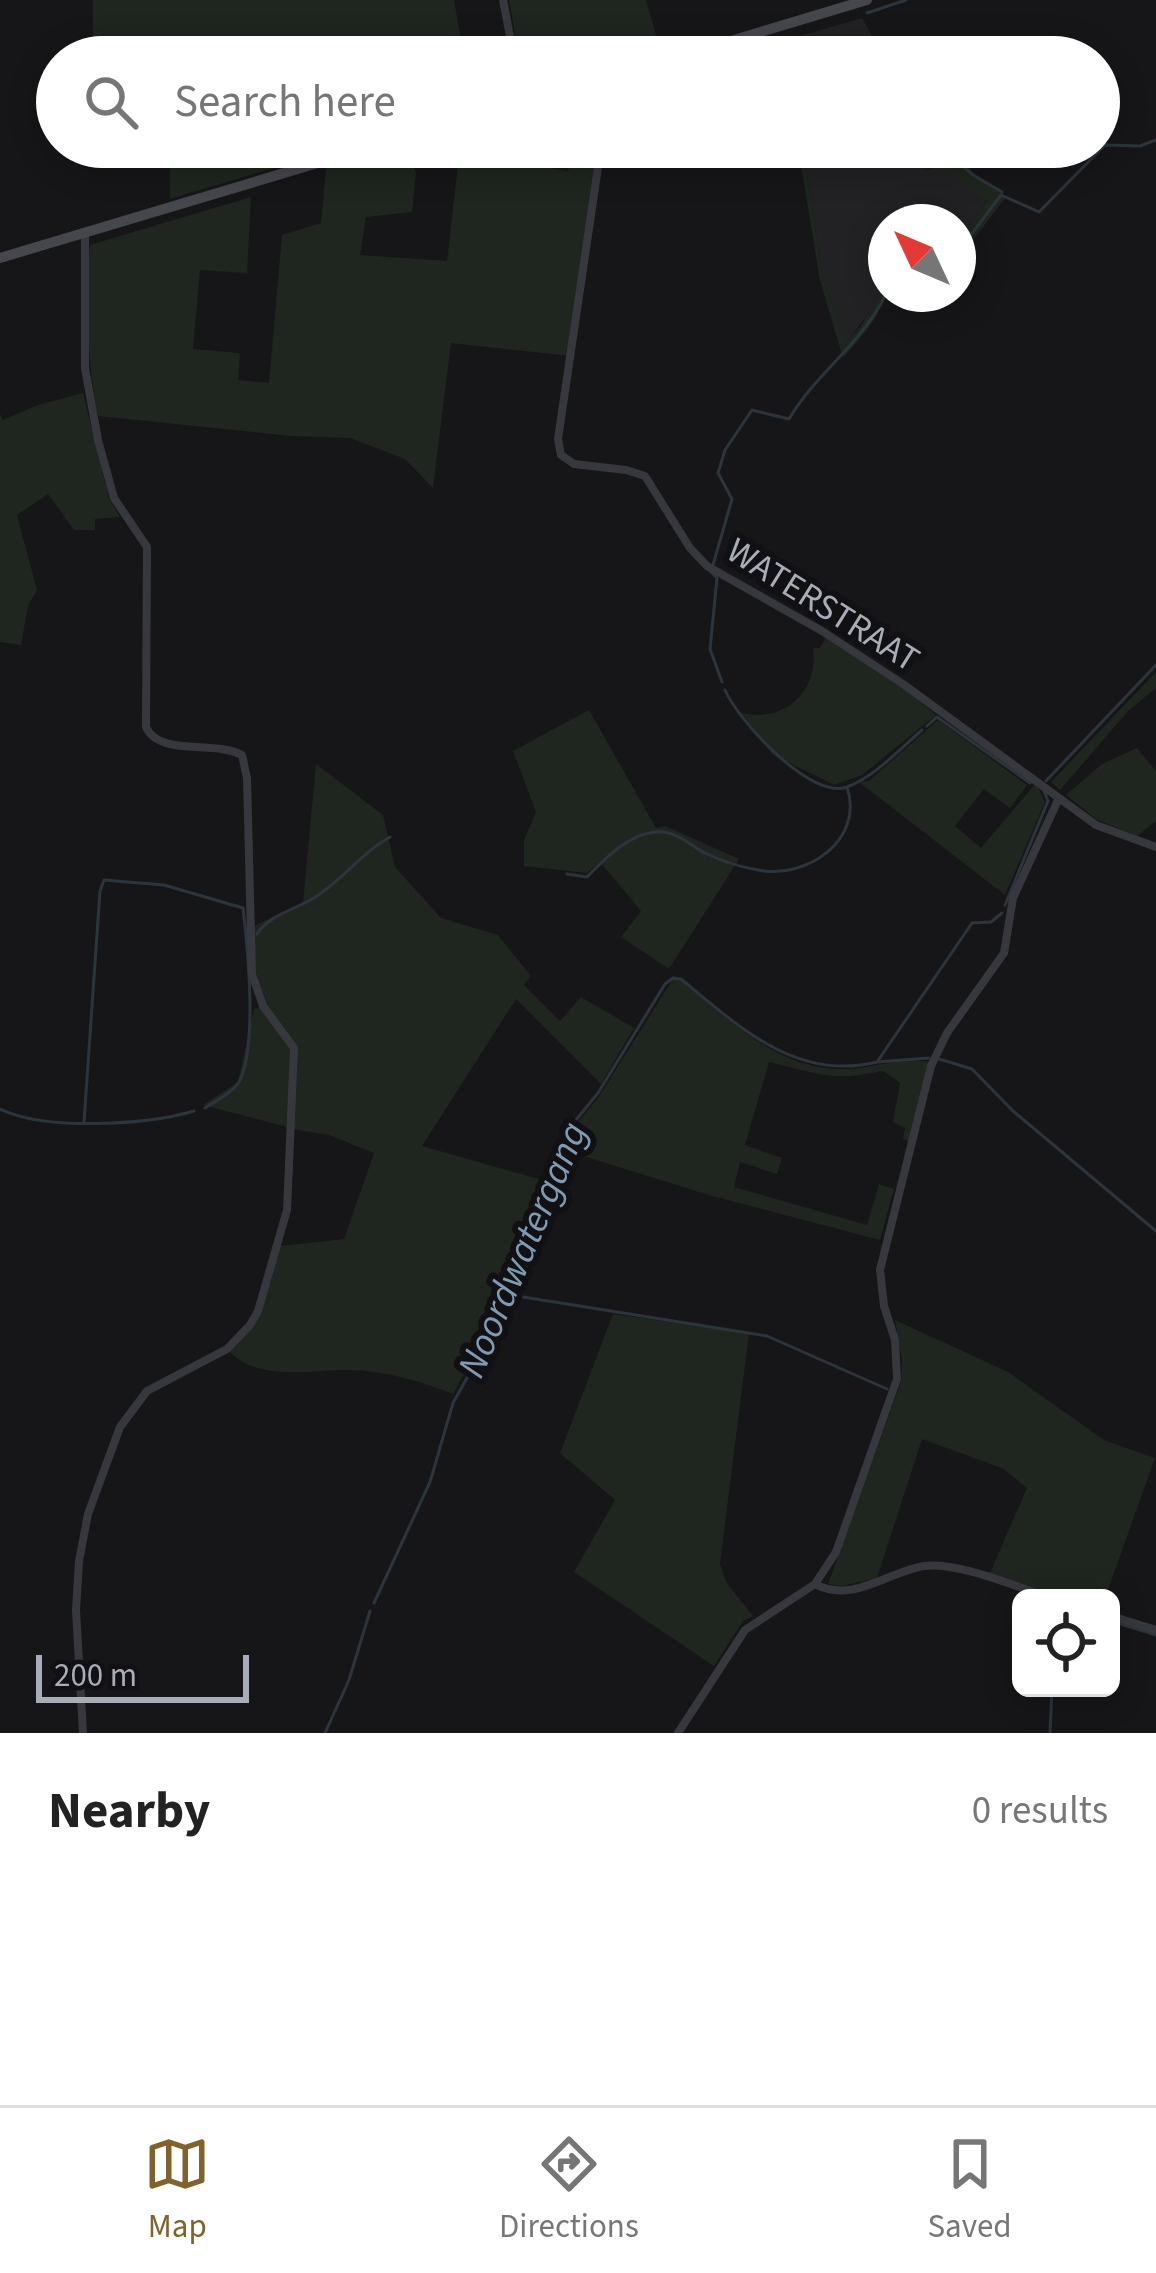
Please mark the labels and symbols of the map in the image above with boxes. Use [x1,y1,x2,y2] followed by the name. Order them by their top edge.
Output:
[868,204,976,312] north arrow
[717,525,929,685] street label: WATERSTRAAT
[444,1113,602,1387] water label: Noordwatergang
[36,1649,249,1702] scale bar

